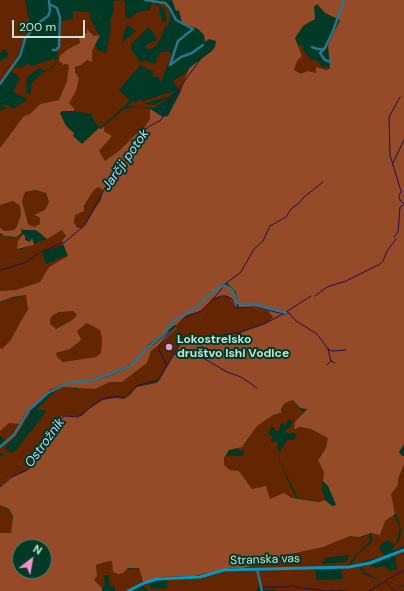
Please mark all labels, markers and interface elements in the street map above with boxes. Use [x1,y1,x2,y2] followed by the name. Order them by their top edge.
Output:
[14,12,87,38] scale bar
[19,19,56,35] text: 200 m
[99,127,153,193] water label: Jarčji potok
[177,333,289,361] place label: Lokostrelsko društvo Ishi Vodice
[164,342,174,352] marker: Lokostrelsko društvo Ishi Vodice
[22,415,68,471] water label: Ostrožnik
[12,539,52,579] north arrow
[31,542,45,558] text: N
[230,552,300,568] street label: Stranska vas

